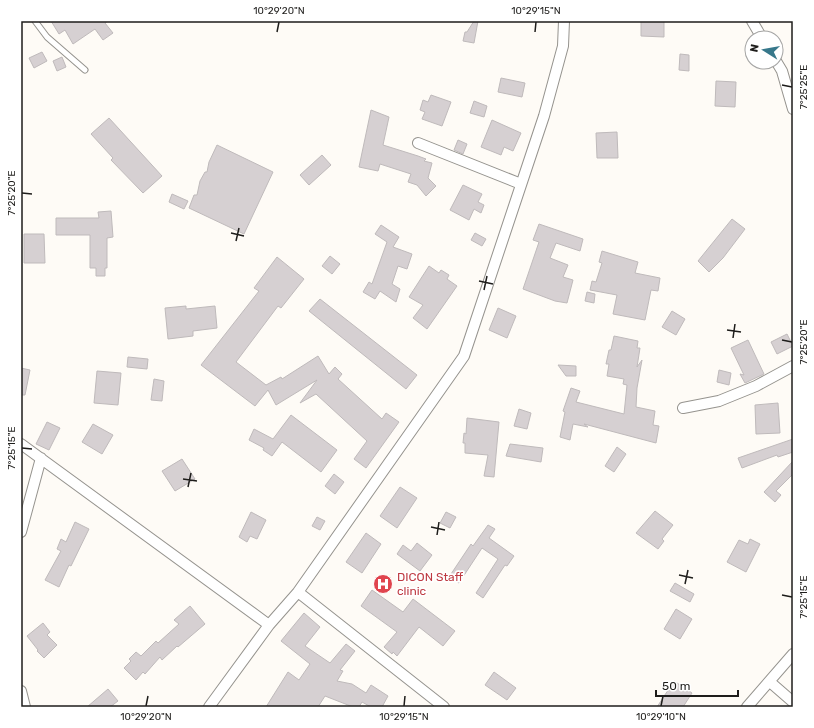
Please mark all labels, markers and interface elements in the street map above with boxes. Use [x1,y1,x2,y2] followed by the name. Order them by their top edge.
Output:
[253,5,305,17] text: 10°29'20"N
[511,5,561,17] text: 10°29'15"N
[744,30,784,70] north arrow
[748,43,762,53] text: N
[798,65,810,109] text: 7°25'25"E
[6,170,18,216] text: 7°25'20"E
[798,319,810,365] text: 7°25'20"E
[6,426,18,470] text: 7°25'15"E
[397,570,464,598] place label: DICON Staff clinic
[372,573,394,595] hospital icon: DICON Staff clinic
[798,575,810,619] text: 7°25'15"E
[656,672,738,698] scale bar
[662,679,690,693] text: 50 m
[120,711,172,723] text: 10°29'20"N
[379,711,429,723] text: 10°29'15"N
[636,711,686,723] text: 10°29'10"N

